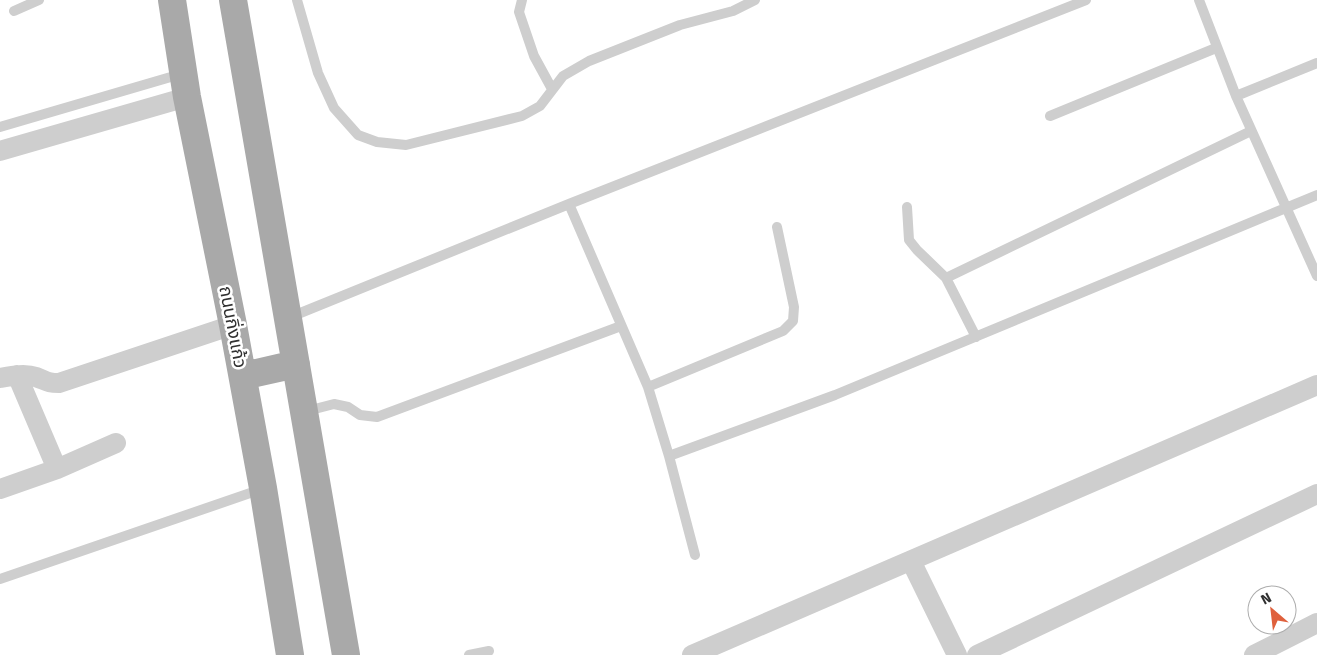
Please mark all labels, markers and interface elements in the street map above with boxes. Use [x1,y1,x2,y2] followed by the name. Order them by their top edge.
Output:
[214,284,253,370] street label: ถนนกิ่งแก้ว
[1247,585,1297,635] north arrow
[1258,589,1274,609] text: N

